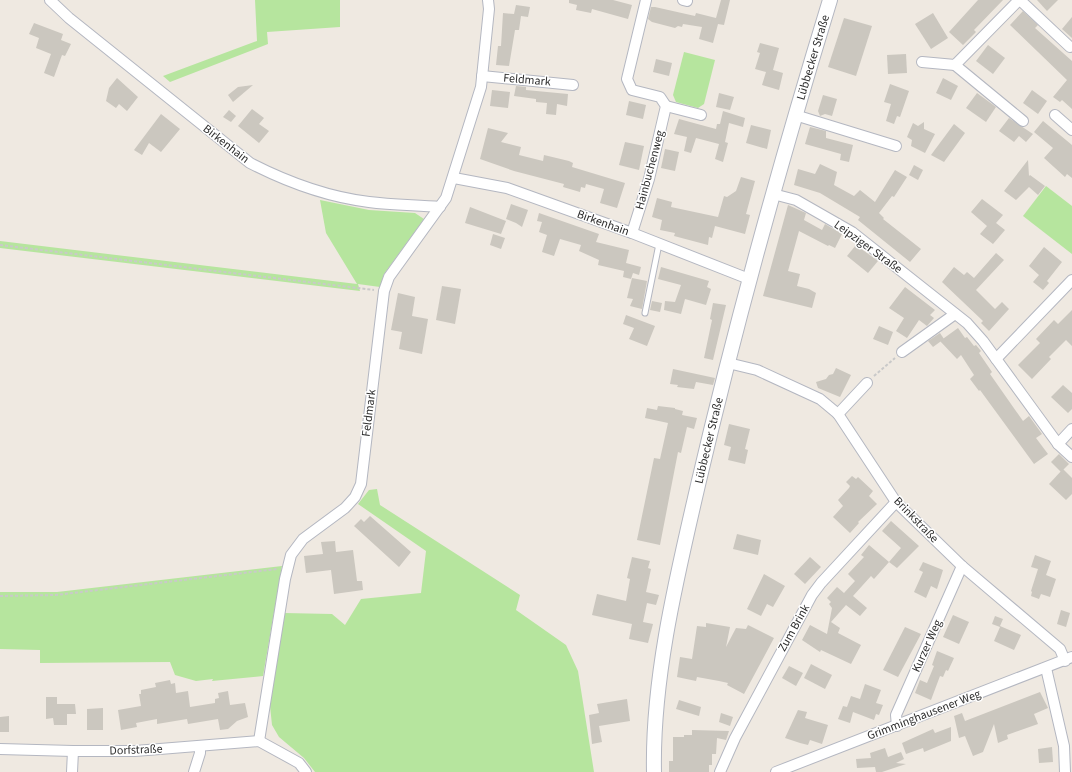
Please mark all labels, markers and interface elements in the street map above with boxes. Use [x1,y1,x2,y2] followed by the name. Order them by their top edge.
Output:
[792,12,834,102] street label: Lübbecker Straße
[503,69,551,91] street label: Feldmark
[199,121,253,167] street label: Birkenhain
[631,128,669,212] street label: Hainbuchenweg
[574,206,632,240] street label: Birkenhain
[830,216,906,278] street label: Leipziger Straße
[358,388,380,438] street label: Feldmark
[690,395,727,485] street label: Lübbecker Straße
[890,493,942,547] street label: Brinkstraße
[774,601,814,655] street label: Zum Brink
[908,617,946,675] street label: Kurzer Weg
[865,685,983,745] street label: Grimminghausener Weg
[109,741,163,759] street label: Dorfstraße

